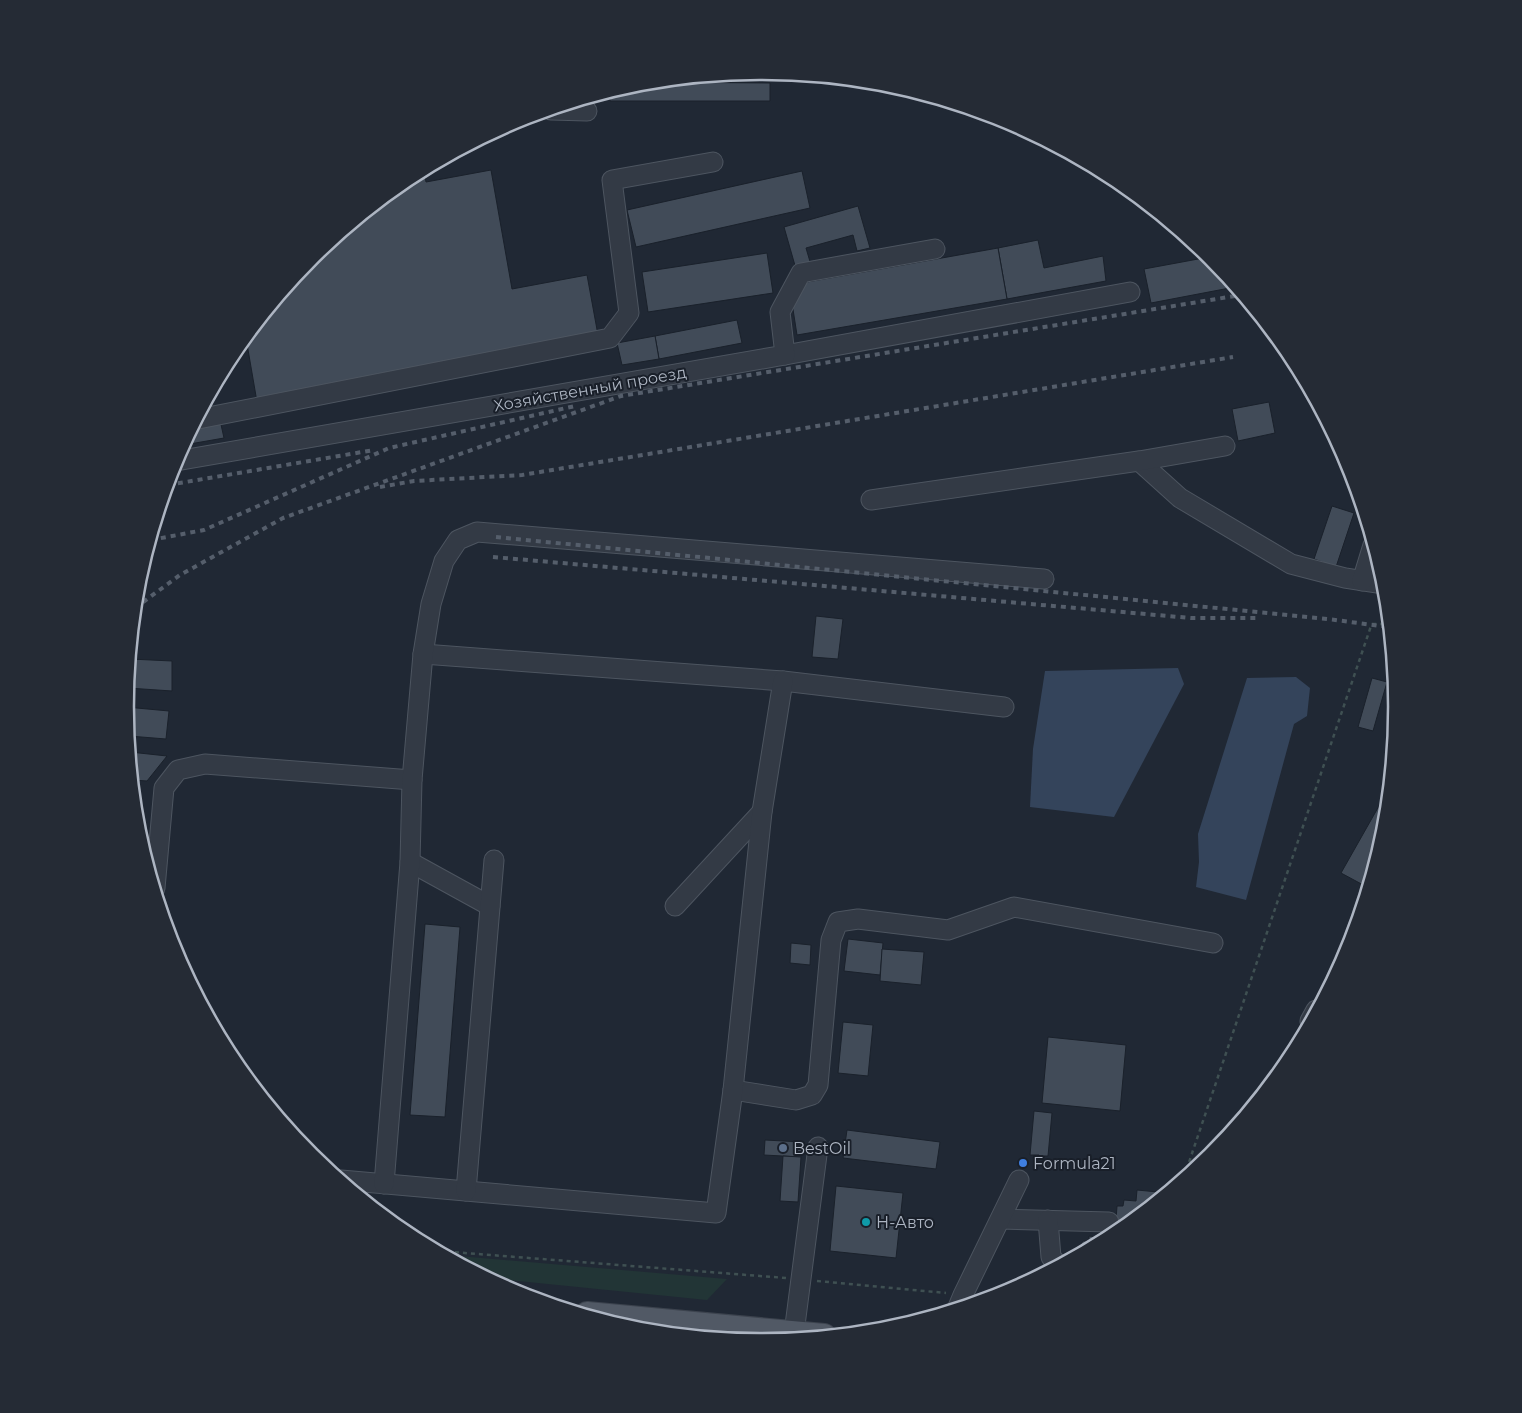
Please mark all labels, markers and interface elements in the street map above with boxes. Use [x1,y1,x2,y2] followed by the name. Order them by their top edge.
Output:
[492,363,688,415] street label: Хозяйственный проезд
[793,1139,851,1158] place label: BestOil
[777,1142,789,1154] marker: BestOil
[1033,1154,1115,1173] place label: Formula21
[1017,1157,1029,1169] marker: Formula21
[876,1213,934,1232] place label: Н-Авто
[860,1216,872,1228] marker: Н-Авто

